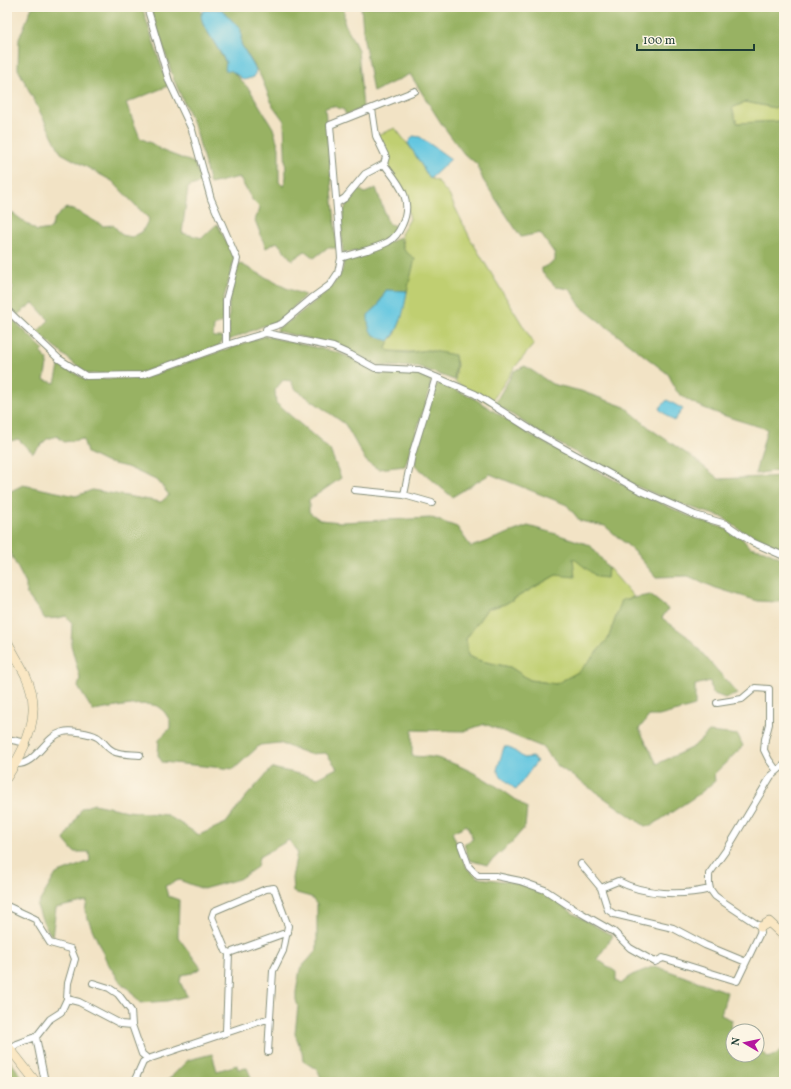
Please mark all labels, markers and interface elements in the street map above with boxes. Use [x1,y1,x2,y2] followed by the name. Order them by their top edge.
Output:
[637,26,754,52] scale bar
[643,33,676,49] text: 100 m
[725,1023,765,1063] north arrow
[729,1037,745,1047] text: N

